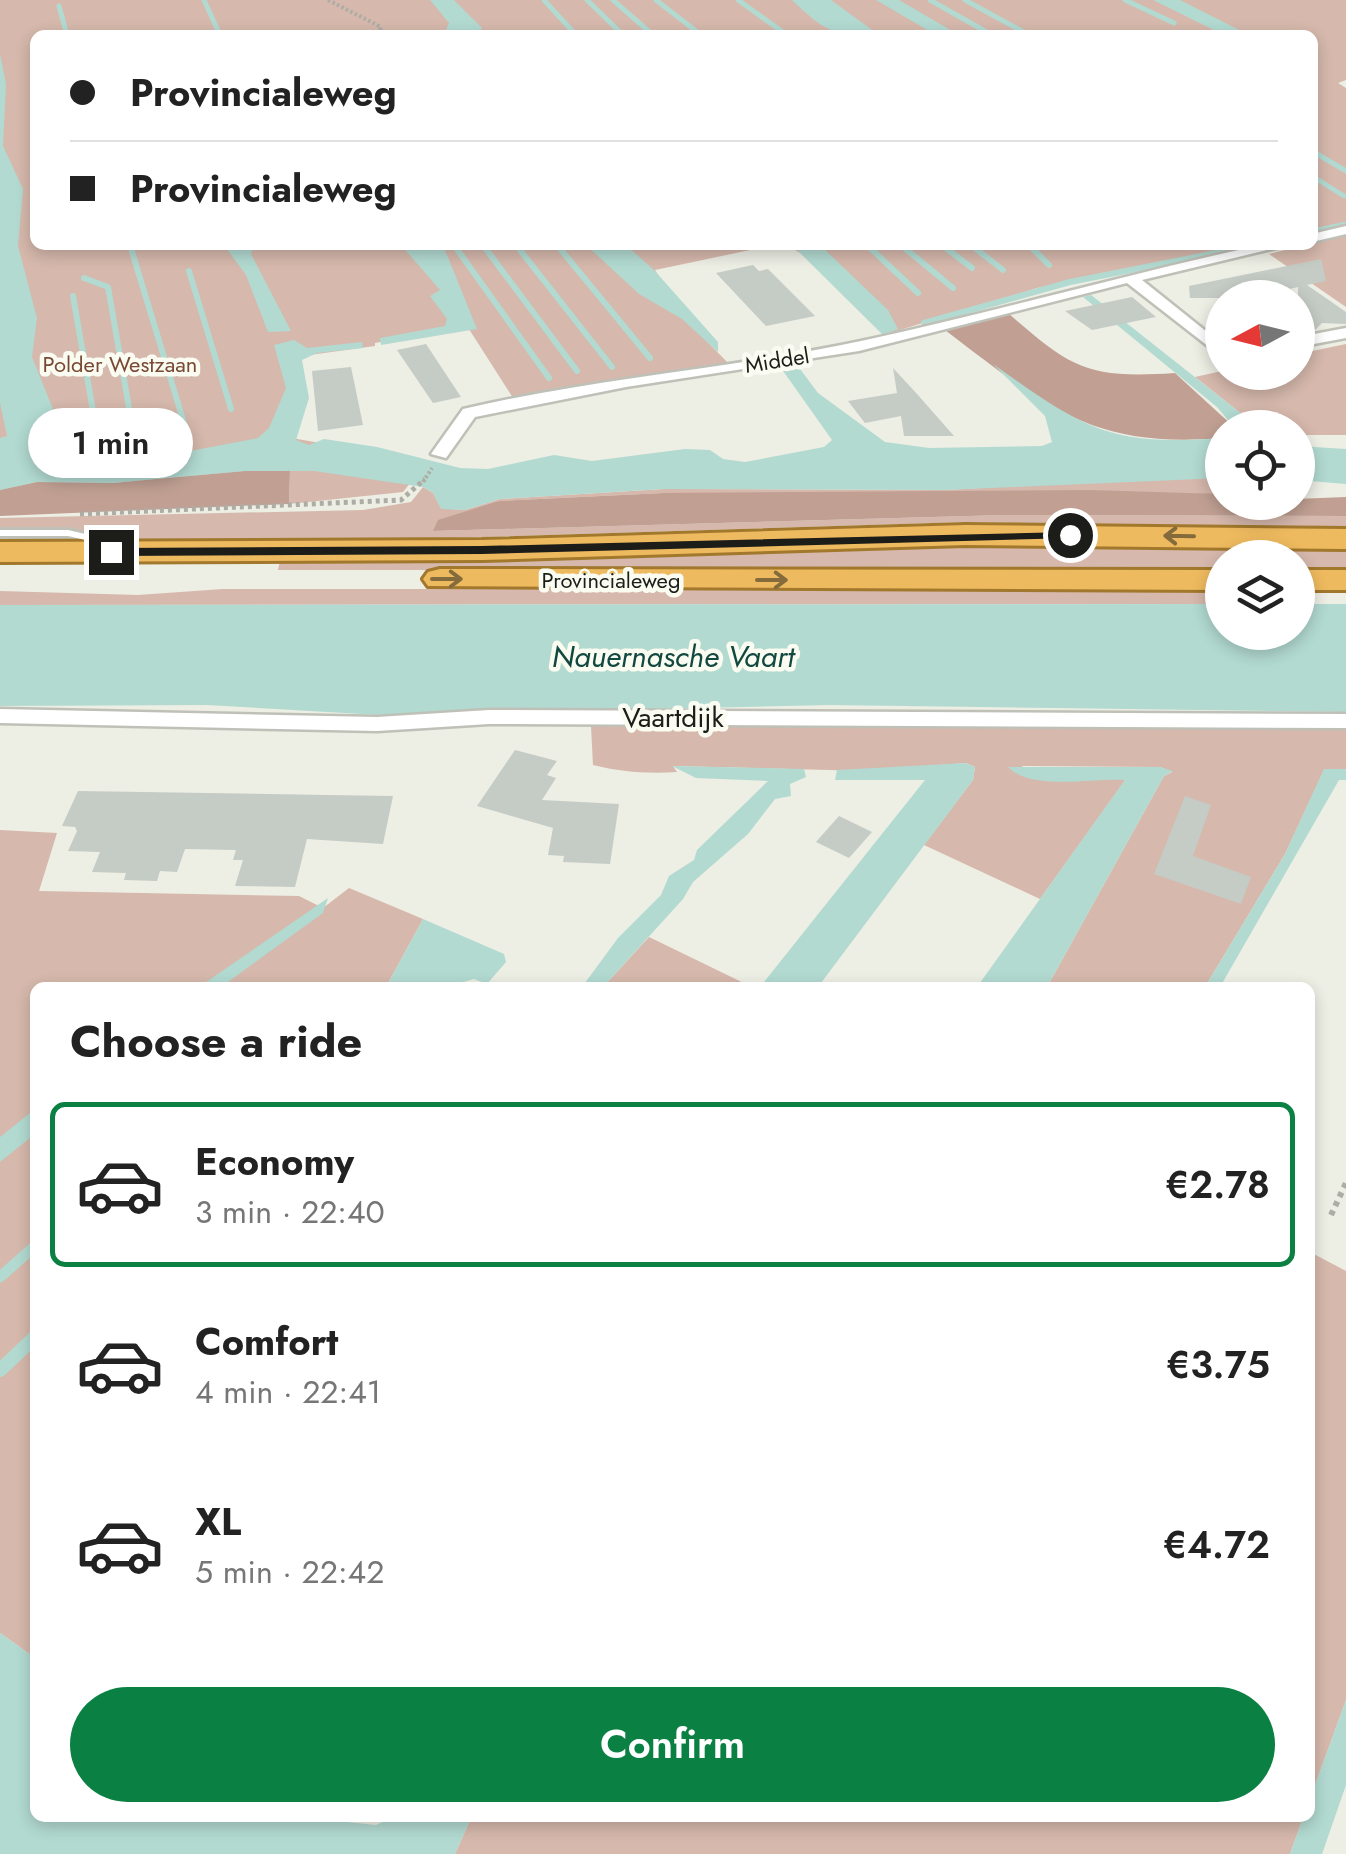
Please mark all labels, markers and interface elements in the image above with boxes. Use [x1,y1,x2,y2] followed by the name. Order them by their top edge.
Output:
[130,65,397,120] text: Provincialeweg
[130,161,397,216] text: Provincialeweg
[1205,280,1315,390] north arrow
[1205,280,1315,650] map controls
[742,339,812,381] street label: Middel
[43,348,197,380] park label: Polder Westzaan
[28,407,194,477] callout: 1 min
[1205,410,1315,520] button: locate
[72,420,149,466] text: 1 min
[1048,513,1093,558] route start
[1163,526,1196,546] one-way arrow
[89,530,134,575] route end
[1205,540,1315,650] button: layers
[542,564,680,596] street label: Provincialeweg
[430,570,463,588] one-way arrow
[756,570,788,590] one-way arrow
[552,635,796,678] water label: Nauernasche Vaart
[622,697,724,738] street label: Vaartdijk
[70,1009,362,1074] text: Choose a ride
[195,1134,354,1189] text: Economy
[75,1140,165,1230] icon: car
[1165,1157,1270,1212] text: €2.78
[195,1189,385,1235] text: 3 min · 22:40
[195,1314,338,1369] text: Comfort
[75,1320,165,1410] icon: car
[1166,1337,1270,1392] text: €3.75
[195,1369,381,1415] text: 4 min · 22:41
[195,1494,241,1549] text: XL
[75,1500,165,1590] icon: car
[1163,1517,1270,1572] text: €4.72
[195,1549,384,1595] text: 5 min · 22:42
[70,1687,1275,1802] button: Confirm

